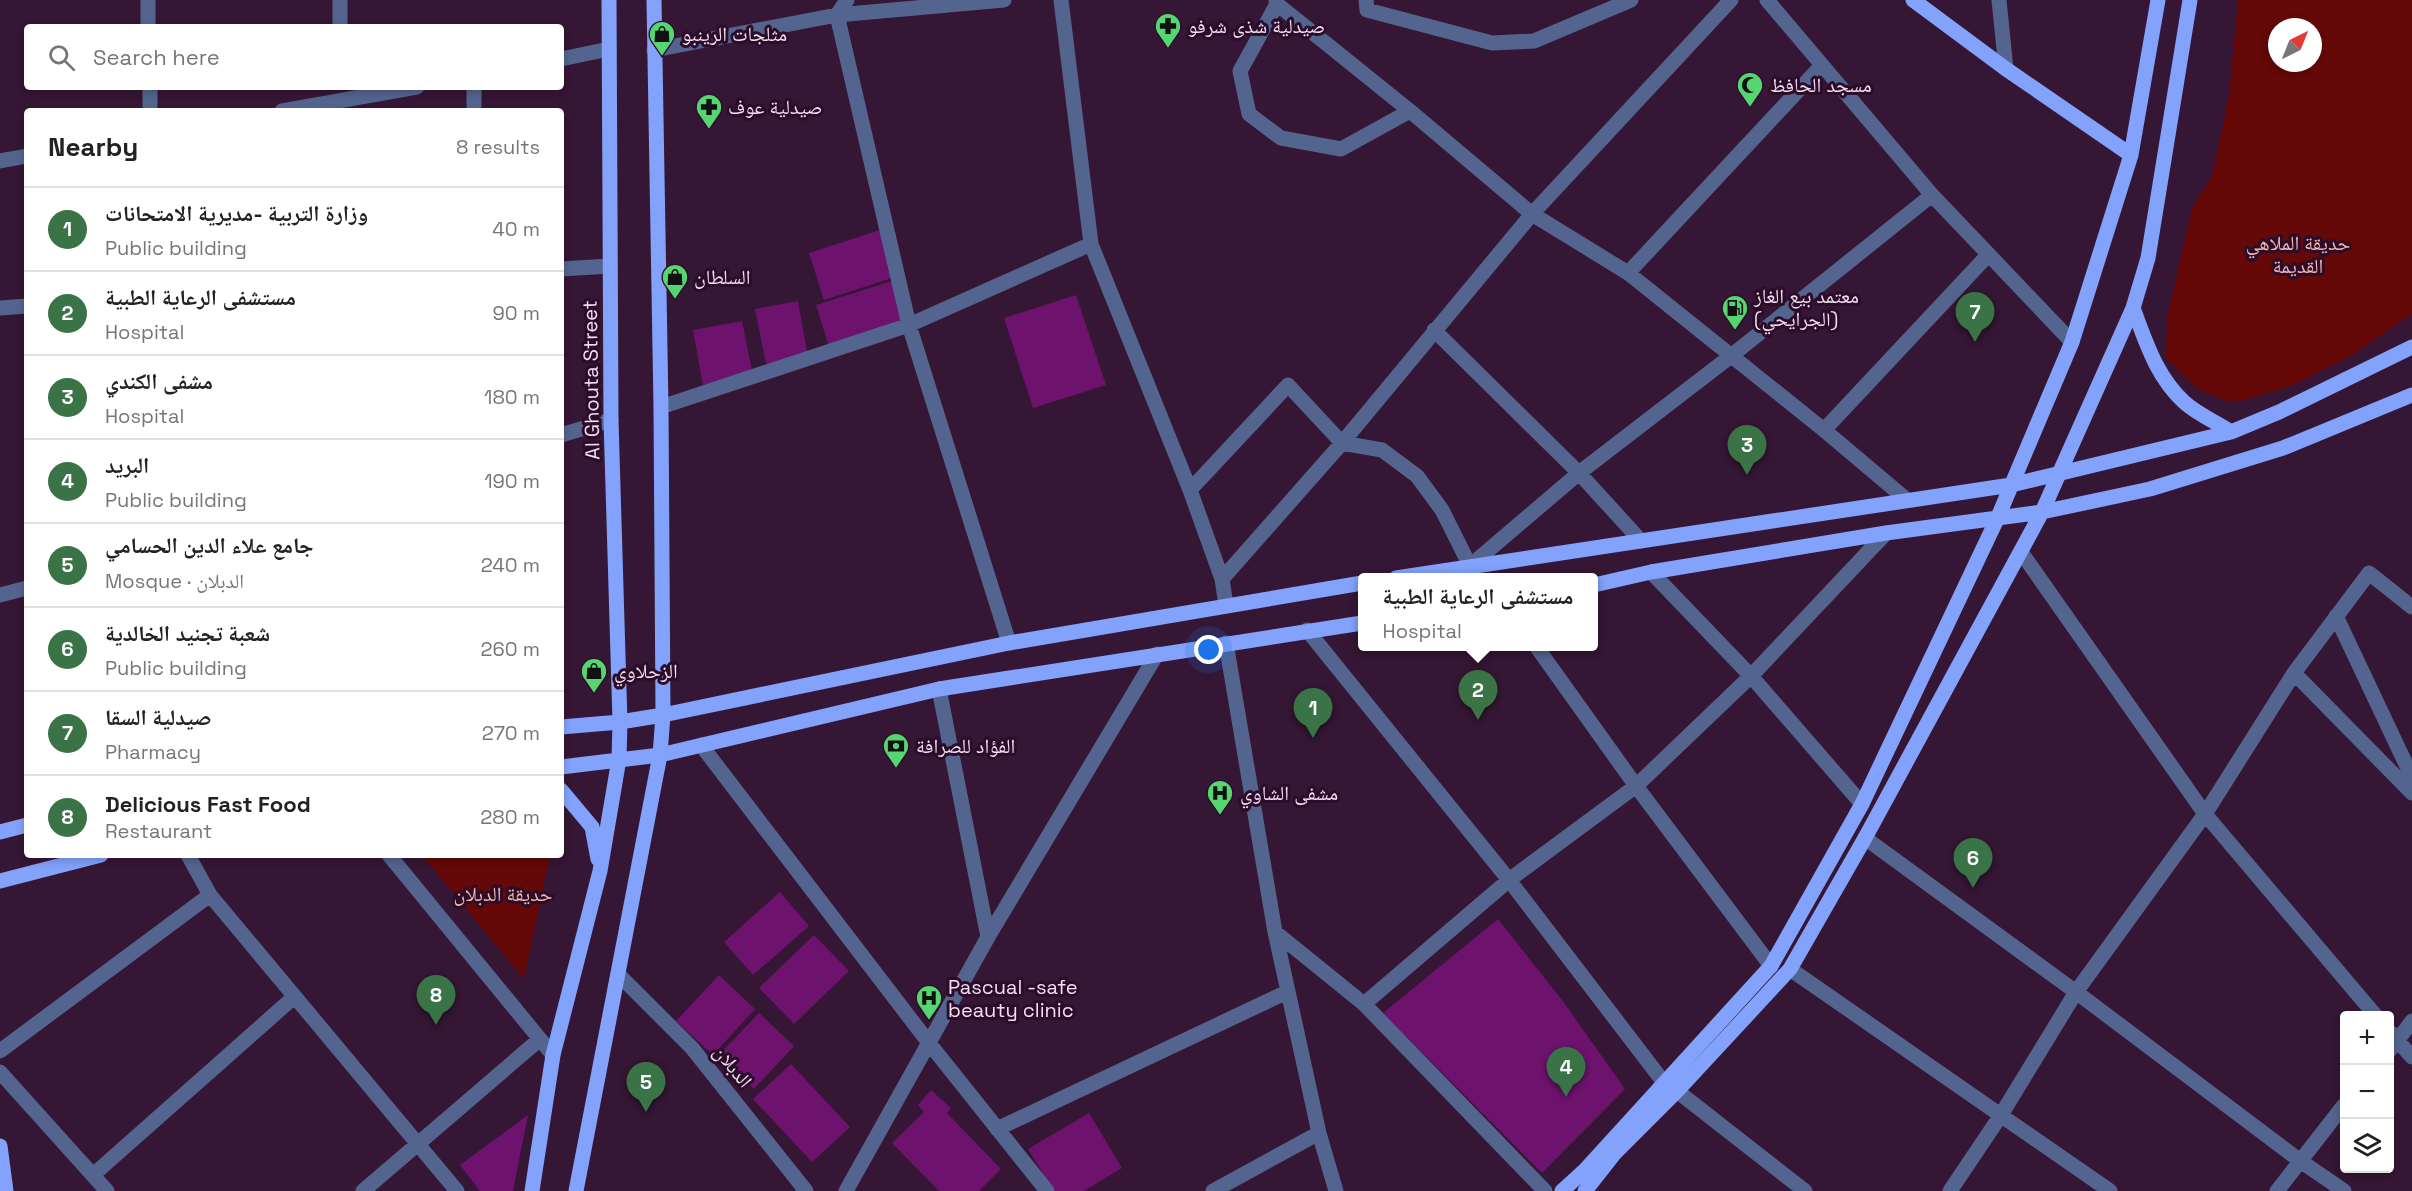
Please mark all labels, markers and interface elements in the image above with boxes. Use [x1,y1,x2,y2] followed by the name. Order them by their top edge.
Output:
[1153,11,1183,49] pharmacy icon: صيدلية شذى شرفو
[1188,13,1325,39] place label: صيدلية شذى شرفو
[2268,18,2322,72] north arrow
[647,19,677,57] shop icon: مثلجات الرينبو
[682,21,787,47] place label: مثلجات الرينبو
[24,24,564,90] search box
[45,41,78,74] icon: search
[93,43,220,71] text: Search here
[1735,70,1765,108] mosque icon: مسجد الحافظ
[1770,72,1872,98] place label: مسجد الحافظ
[694,92,724,130] pharmacy icon: صيدلية عوف
[728,94,822,120] place label: صيدلية عوف
[48,130,138,164] text: Nearby
[456,134,540,160] text: 8 results
[105,199,368,227] text: وزارة التربية -مديرية الامتحانات
[63,216,72,242] text: 1
[492,216,540,242] text: 40 m
[2246,230,2350,279] park label: حديقة الملاهي القديمة
[105,235,247,261] text: Public building
[660,262,690,300] shop icon: السلطان
[694,264,751,290] place label: السلطان
[105,283,296,311] text: مستشفى الرعاية الطبية
[1753,283,1859,335] place label: معتمد بيع الغاز (الجرايحي)
[1956,292,1994,342] pin: 7
[1720,293,1750,331] fuel station icon: معتمد بيع الغاز (الجرايحي)
[62,300,73,326] text: 2
[493,300,540,326] text: 90 m
[577,300,605,460] street label: Al Ghouta Street
[105,319,184,345] text: Hospital
[105,367,213,395] text: مشفى الكندي
[61,384,74,410] text: 3
[484,384,540,410] text: 180 m
[105,403,184,429] text: Hospital
[1728,426,1766,475] pin: 3
[105,451,149,479] text: البريد
[61,468,74,494] text: 4
[484,468,540,494] text: 190 m
[105,487,247,513] text: Public building
[105,531,314,559] text: جامع علاء الدين الحسامي
[62,552,74,578] text: 5
[481,552,540,578] text: 240 m
[105,568,244,594] text: Mosque · الدبلان
[1358,573,1598,651] popup
[1383,582,1573,610] text: مستشفى الرعاية الطبية
[1383,618,1462,644] text: Hospital
[105,619,270,647] text: شعبة تجنيد الخالدية
[1194,635,1223,664] your location
[61,636,74,662] text: 6
[481,636,540,662] text: 260 m
[105,655,247,681] text: Public building
[579,656,609,694] shop icon: الزحلاوي
[614,658,678,687] place label: الزحلاوي
[1458,670,1498,720] pin: 2
[1294,688,1332,738] pin: 1
[105,703,211,731] text: صيدلية السقا
[62,720,73,746] text: 7
[482,720,540,746] text: 270 m
[881,731,911,769] bank icon: الفؤاد للصرافة
[916,733,1015,759] place label: الفؤاد للصرافة
[105,739,201,765] text: Pharmacy
[1205,778,1235,816] hospital icon: مشفى الشاوي
[1240,780,1338,809] place label: مشفى الشاوي
[105,790,311,818] text: Delicious Fast Food
[62,804,74,830] text: 8
[480,804,540,830] text: 280 m
[105,818,212,844] text: Restaurant
[1954,838,1992,888] pin: 6
[454,881,553,907] park label: حديقة الدبلان
[948,974,1078,1023] place label: Pascual -safe beauty clinic
[416,976,456,1025] pin: 8
[914,983,944,1021] hospital icon: Pascual -safe beauty clinic
[2340,1011,2394,1173] map controls
[2340,1011,2394,1065] button: +
[708,1039,758,1093] street label: الدبلان
[1546,1048,1586,1097] pin: 4
[626,1062,666,1112] pin: 5
[2340,1065,2394,1119] button: −
[2340,1119,2394,1173] button: layers

